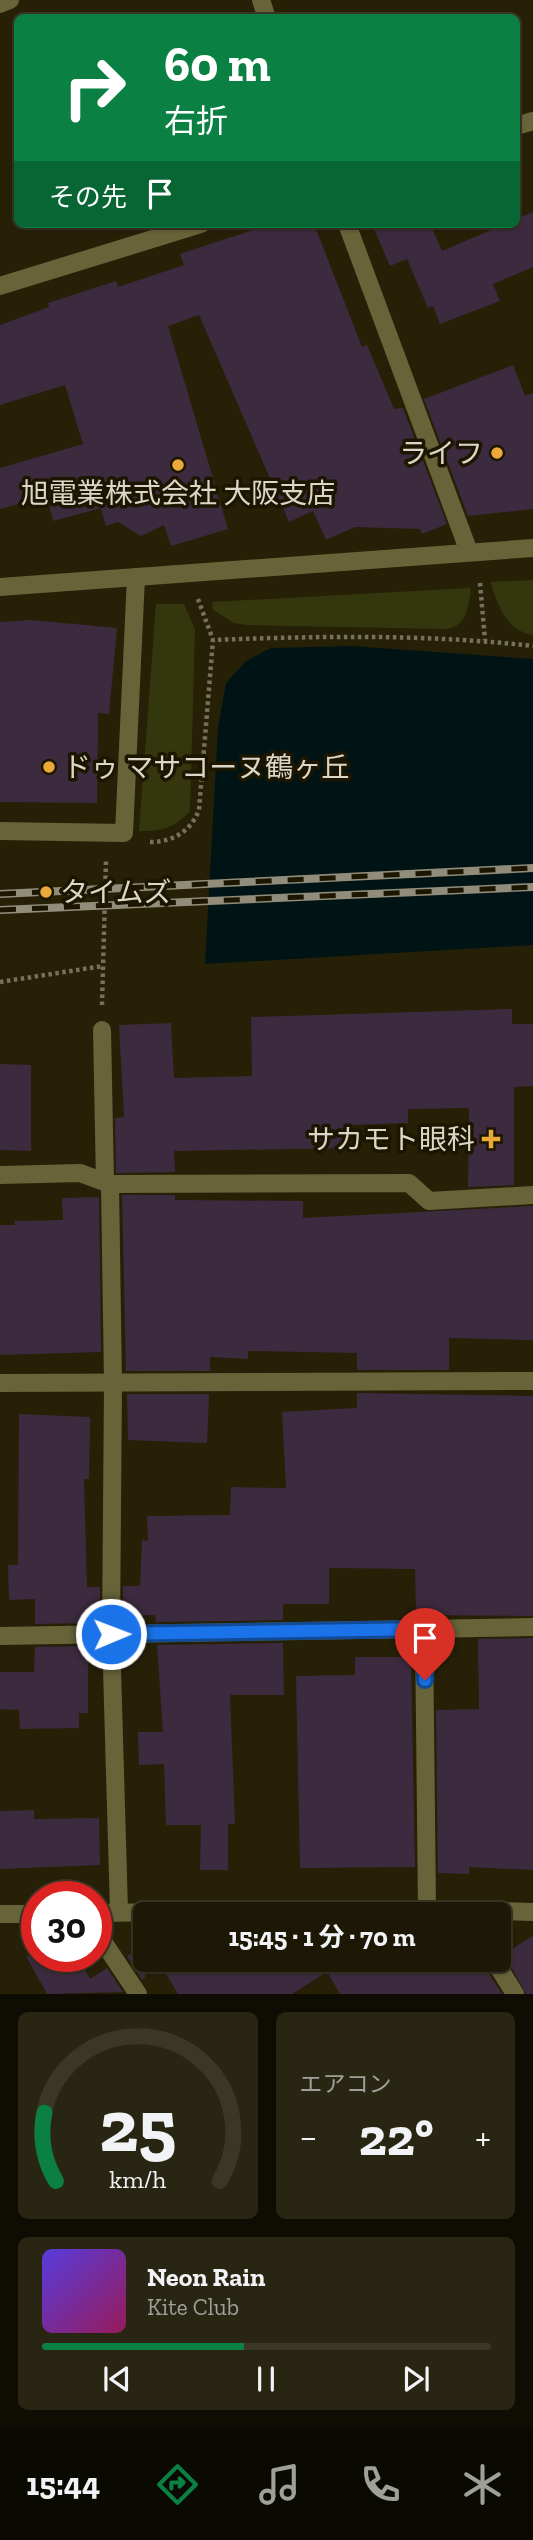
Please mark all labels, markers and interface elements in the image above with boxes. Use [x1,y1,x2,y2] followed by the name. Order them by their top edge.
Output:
[164,35,271,94] text: 60 m
[49,42,140,133] icon: right
[164,102,228,140] text: 右折
[141,175,179,213] icon: arrive
[49,181,127,213] text: その先
[399,437,483,470] place label: ライフ
[489,445,505,461] marker: ライフ
[170,457,186,473] marker: 旭電業株式会社 大阪支店
[21,477,335,510] place label: 旭電業株式会社 大阪支店
[63,751,349,784] place label: ドゥ マサコーヌ鶴ヶ丘
[41,759,57,775] marker: ドゥ マサコーヌ鶴ヶ丘
[60,876,171,909] place label: タイムズ
[38,884,54,900] marker: タイムズ
[307,1123,475,1156] place label: サカモト眼科
[481,1129,501,1149] marker: サカモト眼科
[74,1597,148,1671] position arrow
[395,1608,455,1680] pin
[406,1619,444,1657] icon: arrive
[21,1881,112,1972] speed limit sign: 30
[228,1921,416,1953] text: 15:45 · 1 分 · 70 m
[300,2070,392,2098] text: エアコン
[99,2083,176,2171] text: 25
[359,2106,434,2168] text: 22°
[300,2114,317,2160] text: −
[475,2114,491,2160] text: +
[109,2164,166,2194] text: km/h
[147,2261,265,2293] text: Neon Rain
[147,2293,239,2321] text: Kite Club
[98,2360,136,2398] icon: previous
[247,2360,285,2398] icon: pause
[397,2360,435,2398] icon: next
[153,2460,202,2509] icon: directions
[255,2460,304,2509] icon: music
[356,2460,405,2509] icon: phone
[458,2460,507,2509] icon: climate
[26,2465,100,2503] text: 15:44

